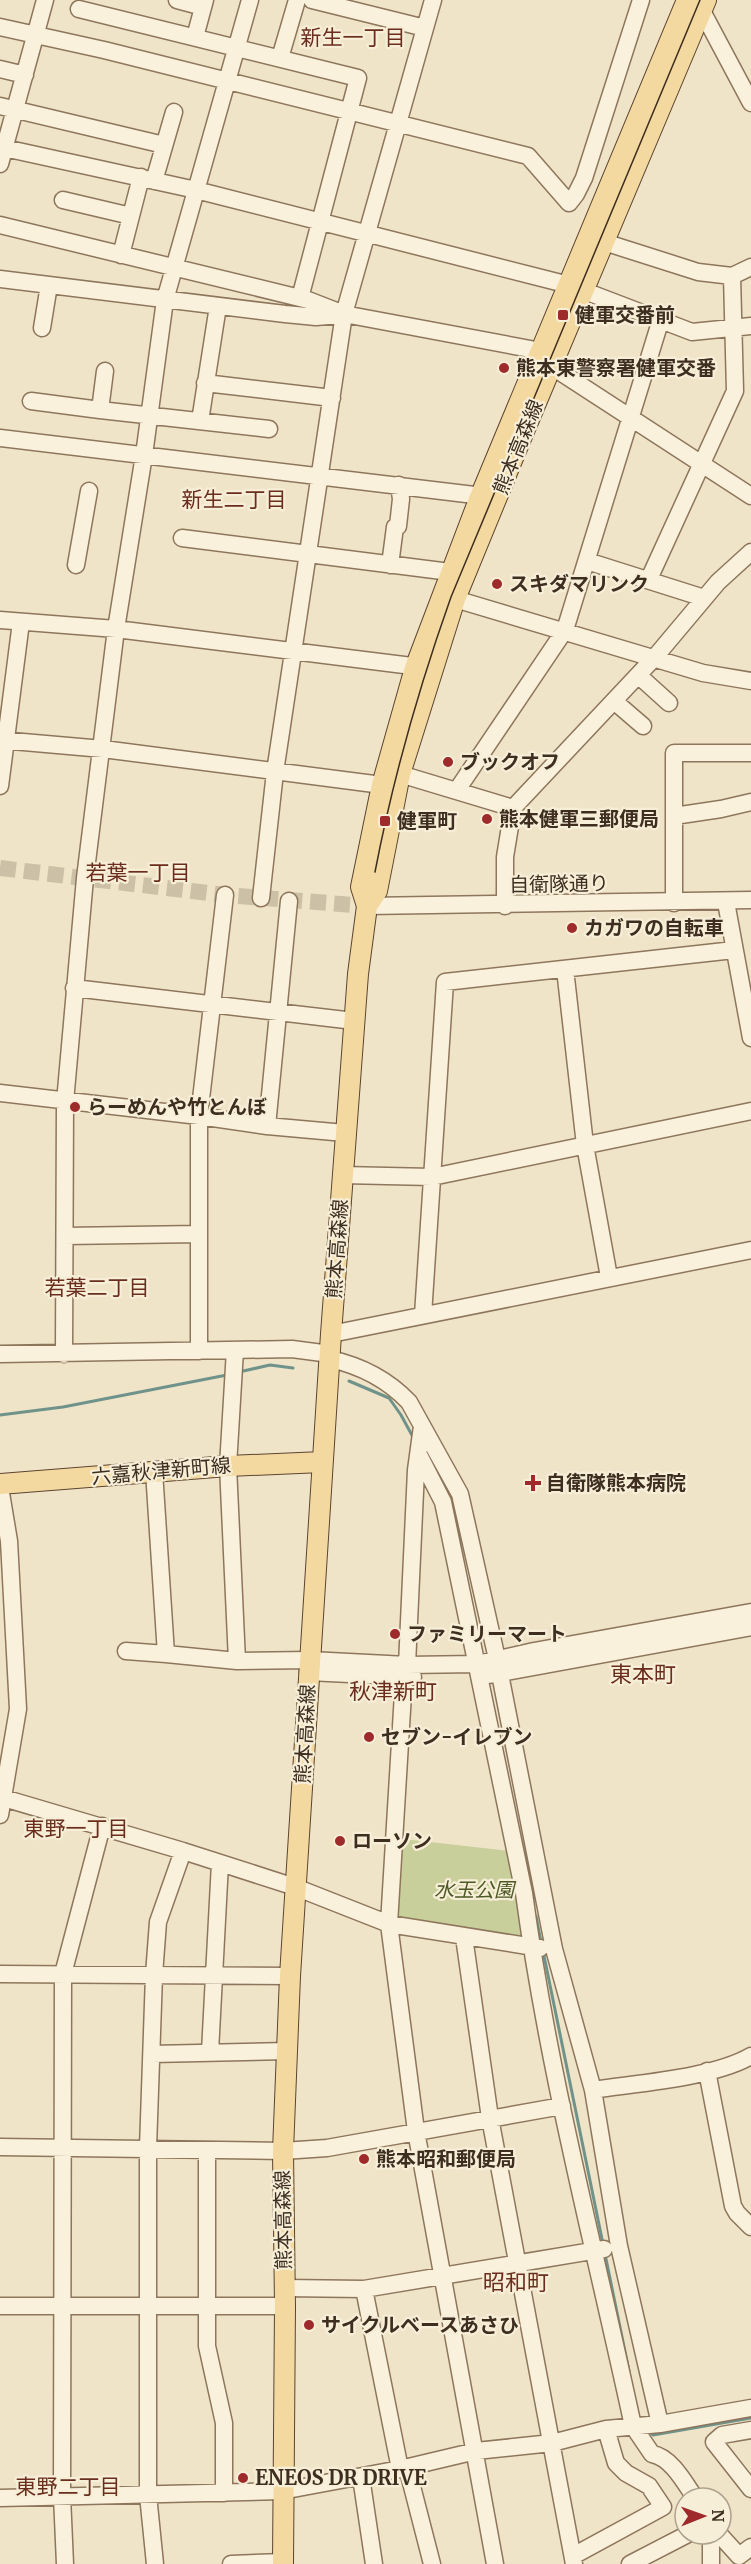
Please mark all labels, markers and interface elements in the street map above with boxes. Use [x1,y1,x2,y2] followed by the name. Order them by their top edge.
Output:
[301,24,406,51] district label: 新生一丁目
[575,302,675,327] place label: 健軍交番前
[556,308,570,322] marker: 健軍交番前
[516,355,716,380] place label: 熊本東警察署健軍交番
[497,361,511,375] marker: 熊本東警察署健軍交番
[487,396,548,498] street label: 熊本高森線
[182,486,287,513] district label: 新生二丁目
[509,571,649,596] place label: スキダマリンク
[490,577,504,591] marker: スキダマリンク
[460,749,560,774] place label: ブックオフ
[441,755,455,769] marker: ブックオフ
[499,806,659,831] place label: 熊本健軍三郵便局
[397,808,457,833] place label: 健軍町
[480,812,494,826] marker: 熊本健軍三郵便局
[378,814,392,828] marker: 健軍町
[86,859,191,886] district label: 若葉一丁目
[509,870,609,897] street label: 自衛隊通り
[584,915,724,940] place label: カガワの自転車
[565,921,579,935] marker: カガワの自転車
[87,1094,267,1119] place label: らーめんや竹とんぼ
[68,1100,82,1114] marker: らーめんや竹とんぼ
[321,1198,352,1300] street label: 熊本高森線
[45,1274,150,1301] district label: 若葉二丁目
[90,1452,232,1489] street label: 六嘉秋津新町線
[546,1470,686,1495] place label: 自衛隊熊本病院
[524,1474,542,1492] marker: 自衛隊熊本病院
[407,1621,567,1646] place label: ファミリーマート
[388,1627,402,1641] marker: ファミリーマート
[610,1660,676,1688] district label: 東本町
[349,1677,437,1705] district label: 秋津新町
[289,1683,320,1785] street label: 熊本高森線
[381,1724,533,1749] place label: セブン-イレブン
[362,1730,376,1744] marker: セブン-イレブン
[24,1815,129,1842] district label: 東野一丁目
[352,1828,432,1853] place label: ローソン
[333,1834,347,1848] marker: ローソン
[434,1877,517,1902] park label: 水玉公園
[376,2146,516,2171] place label: 熊本昭和郵便局
[357,2152,371,2166] marker: 熊本昭和郵便局
[269,2170,296,2270] street label: 熊本高森線
[483,2268,549,2296] district label: 昭和町
[321,2312,519,2337] place label: サイクルベースあさひ
[302,2318,316,2332] marker: サイクルベースあさひ
[255,2465,427,2490] place label: ENEOS DR DRIVE
[236,2471,250,2485] marker: ENEOS DR DRIVE
[16,2473,121,2500] district label: 東野二丁目
[673,2486,733,2546] north arrow
[708,2509,728,2523] text: N

